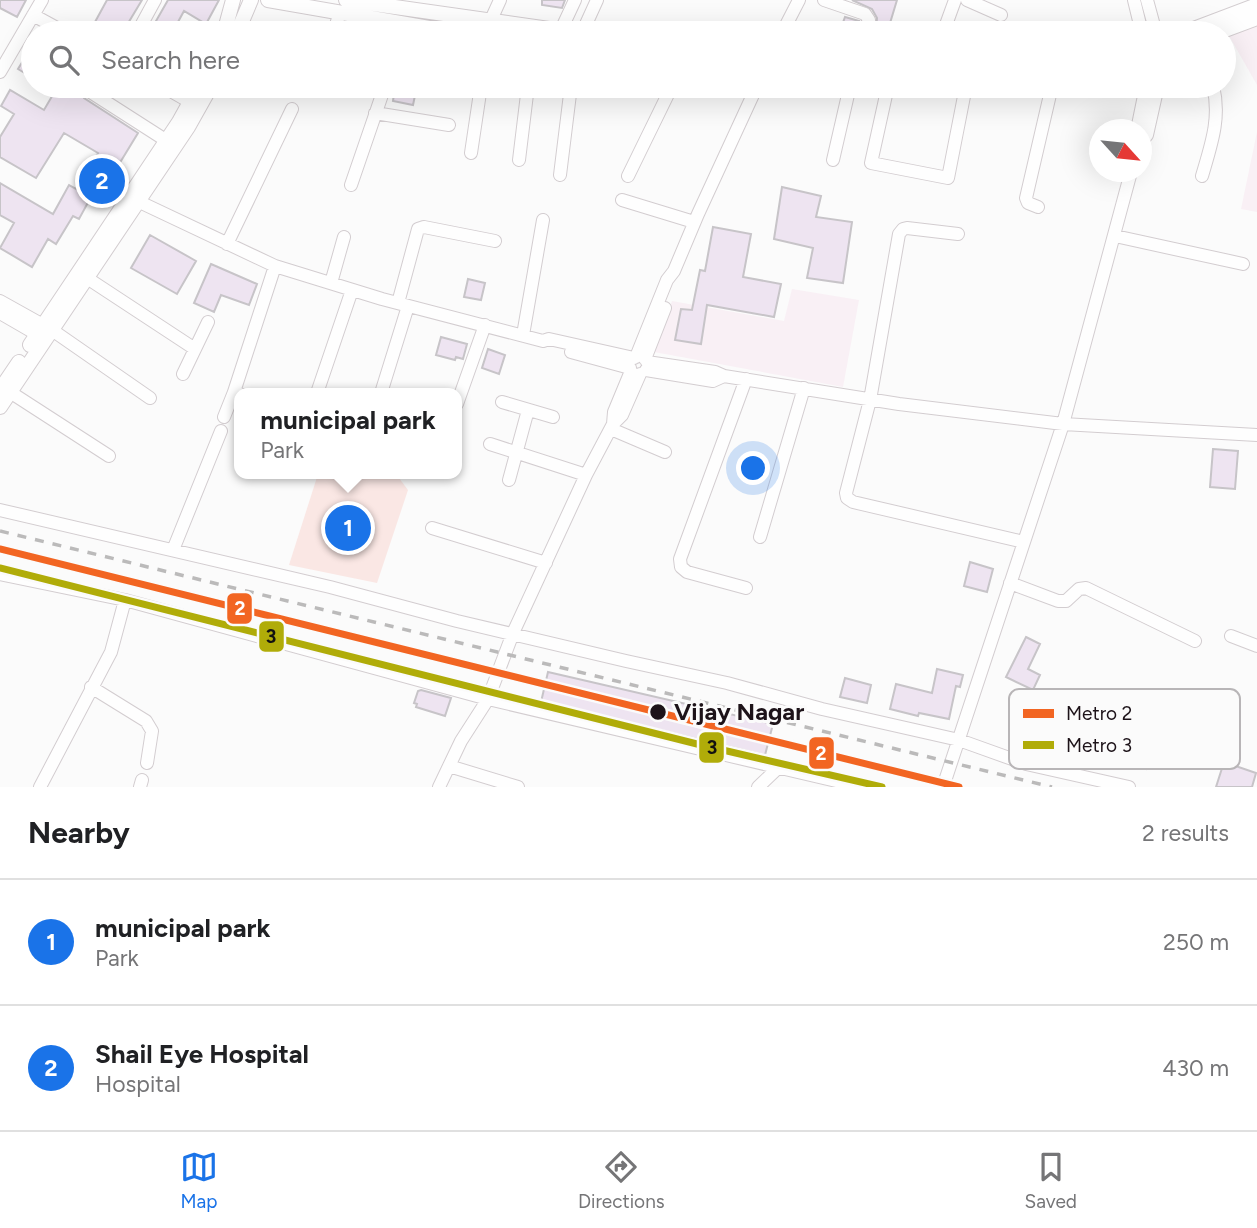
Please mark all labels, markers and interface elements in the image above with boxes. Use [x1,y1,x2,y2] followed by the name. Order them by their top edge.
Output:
[21,21,1236,98] search box
[45,41,83,79] icon: search
[101,44,240,76] text: Search here
[1089,119,1152,182] north arrow
[79,155,125,207] pin: 2
[234,388,462,479] popup
[260,404,436,436] text: municipal park
[260,436,304,464] text: Park
[736,451,770,485] your location
[325,502,371,554] pin: 1
[226,592,253,625] line badge: 2
[234,597,246,620] text: 2
[258,620,285,653] line badge: 3
[266,625,276,648] text: 3
[1009,689,1240,769] legend
[674,697,804,726] place label: Vijay Nagar
[648,702,668,722] marker: Vijay Nagar
[1066,702,1132,725] text: Metro 2
[698,731,725,764] line badge: 3
[1066,734,1132,757] text: Metro 3
[707,736,717,759] text: 3
[808,736,835,770] line badge: 2
[815,742,827,765] text: 2
[28,814,130,851] text: Nearby
[1142,819,1229,847] text: 2 results
[95,912,270,944] text: municipal park
[46,928,56,956] text: 1
[1163,928,1229,956] text: 250 m
[95,944,139,972] text: Park
[95,1038,309,1070] text: Shail Eye Hospital
[44,1054,58,1082] text: 2
[1162,1054,1229,1082] text: 430 m
[95,1070,181,1098] text: Hospital
[180,1148,218,1213] tab: Map
[578,1148,665,1213] tab: Directions
[1025,1148,1077,1213] tab: Saved

